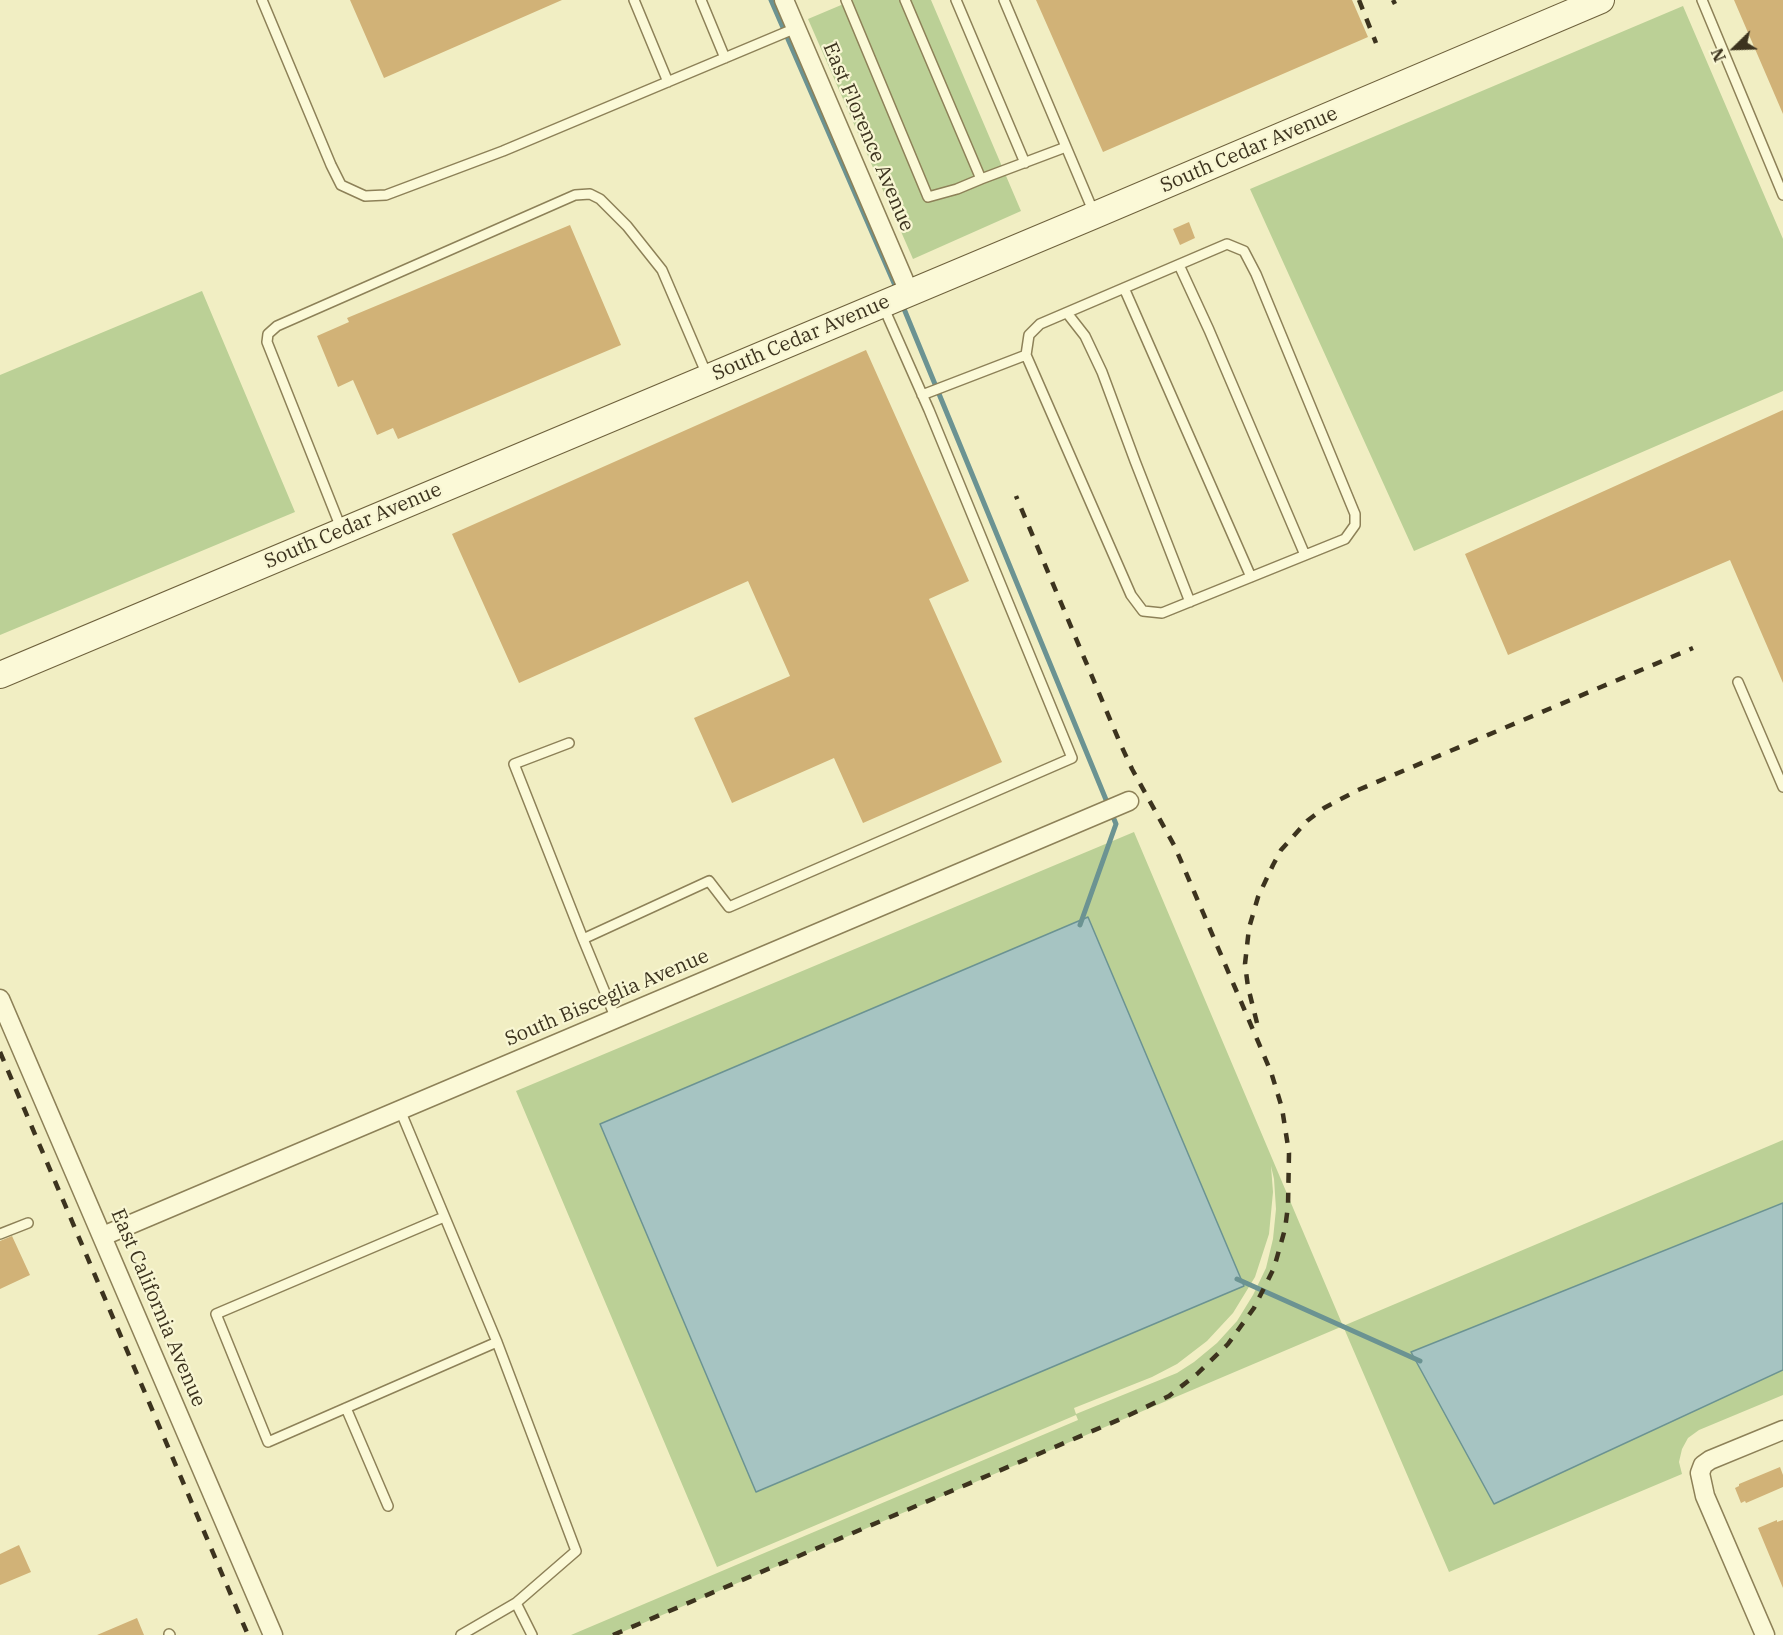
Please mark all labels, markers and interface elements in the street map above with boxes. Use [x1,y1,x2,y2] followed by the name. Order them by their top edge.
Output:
[1705,18,1765,78] north arrow
[817,39,919,235] street label: East Florence Avenue
[1707,45,1730,65] text: N
[1157,102,1341,198] street label: South Cedar Avenue
[709,290,893,386] street label: South Cedar Avenue
[261,478,445,574] street label: South Cedar Avenue
[502,944,712,1052] street label: South Bisceglia Avenue
[105,1205,211,1411] street label: East California Avenue

